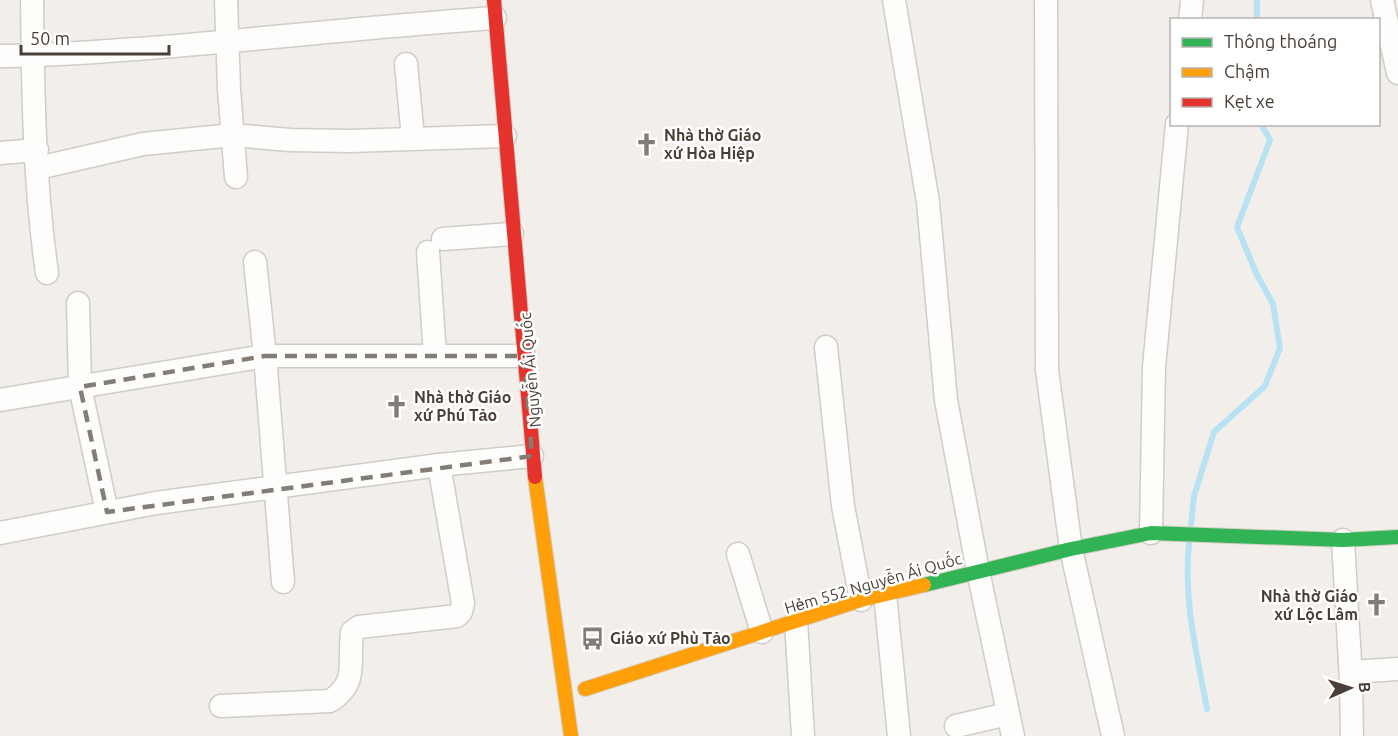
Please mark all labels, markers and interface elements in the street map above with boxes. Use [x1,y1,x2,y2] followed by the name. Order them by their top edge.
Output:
[21,18,170,56] scale bar
[1170,18,1380,126] legend
[30,28,70,48] text: 50 m
[1224,31,1337,51] text: Thông thoáng
[1224,61,1270,81] text: Chậm
[1224,91,1275,111] text: Kẹt xe
[664,126,761,162] place label: Nhà thờ Giáo xứ Hòa Hiệp
[633,131,659,157] church icon: Nhà thờ Giáo xứ Hòa Hiệp
[513,311,544,429] street label: Nguyễn Ái Quốc
[414,388,511,424] place label: Nhà thờ Giáo xứ Phú Tảo
[383,393,409,419] church icon: Nhà thờ Giáo xứ Phú Tảo
[781,546,964,617] street label: Hẻm 552 Nguyễn Ái Quốc
[1261,587,1358,623] place label: Nhà thờ Giáo xứ Lộc Lâm
[1363,592,1389,618] church icon: Nhà thờ Giáo xứ Lộc Lâm
[579,625,605,651] bus stop icon: Giáo xứ Phù Tảo
[610,629,731,647] place label: Giáo xứ Phù Tảo
[1320,658,1380,718] north arrow
[1356,681,1374,693] text: B

